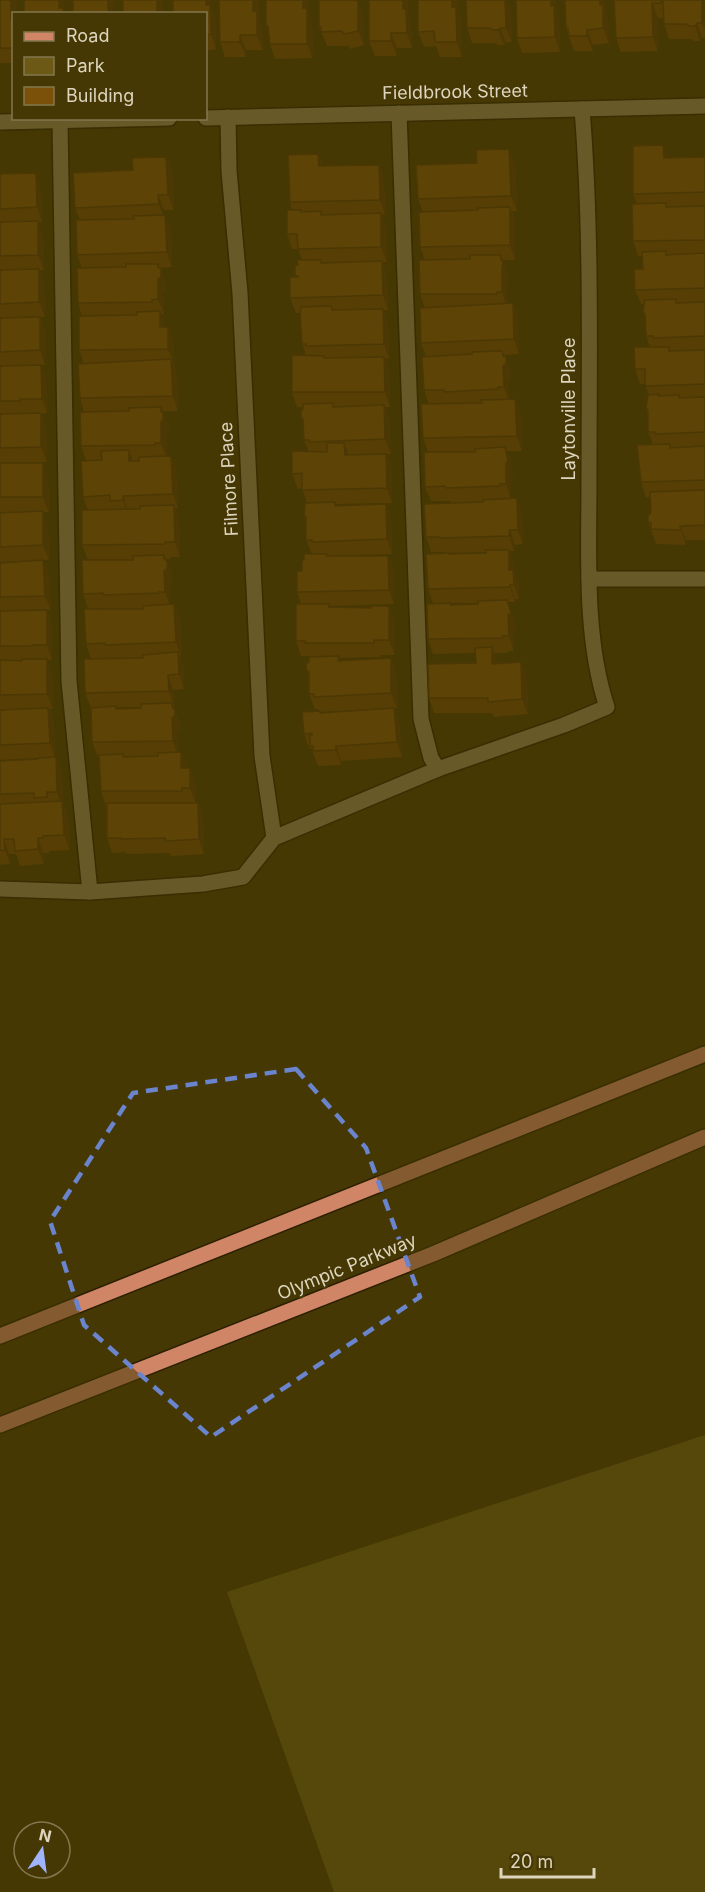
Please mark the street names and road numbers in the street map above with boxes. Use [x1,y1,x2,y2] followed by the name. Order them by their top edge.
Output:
[382,80,528,103] street label: Fieldbrook Street
[558,338,579,480] street label: Laytonville Place
[215,421,242,537] street label: Filmore Place
[274,1229,419,1304] street label: Olympic Parkway

